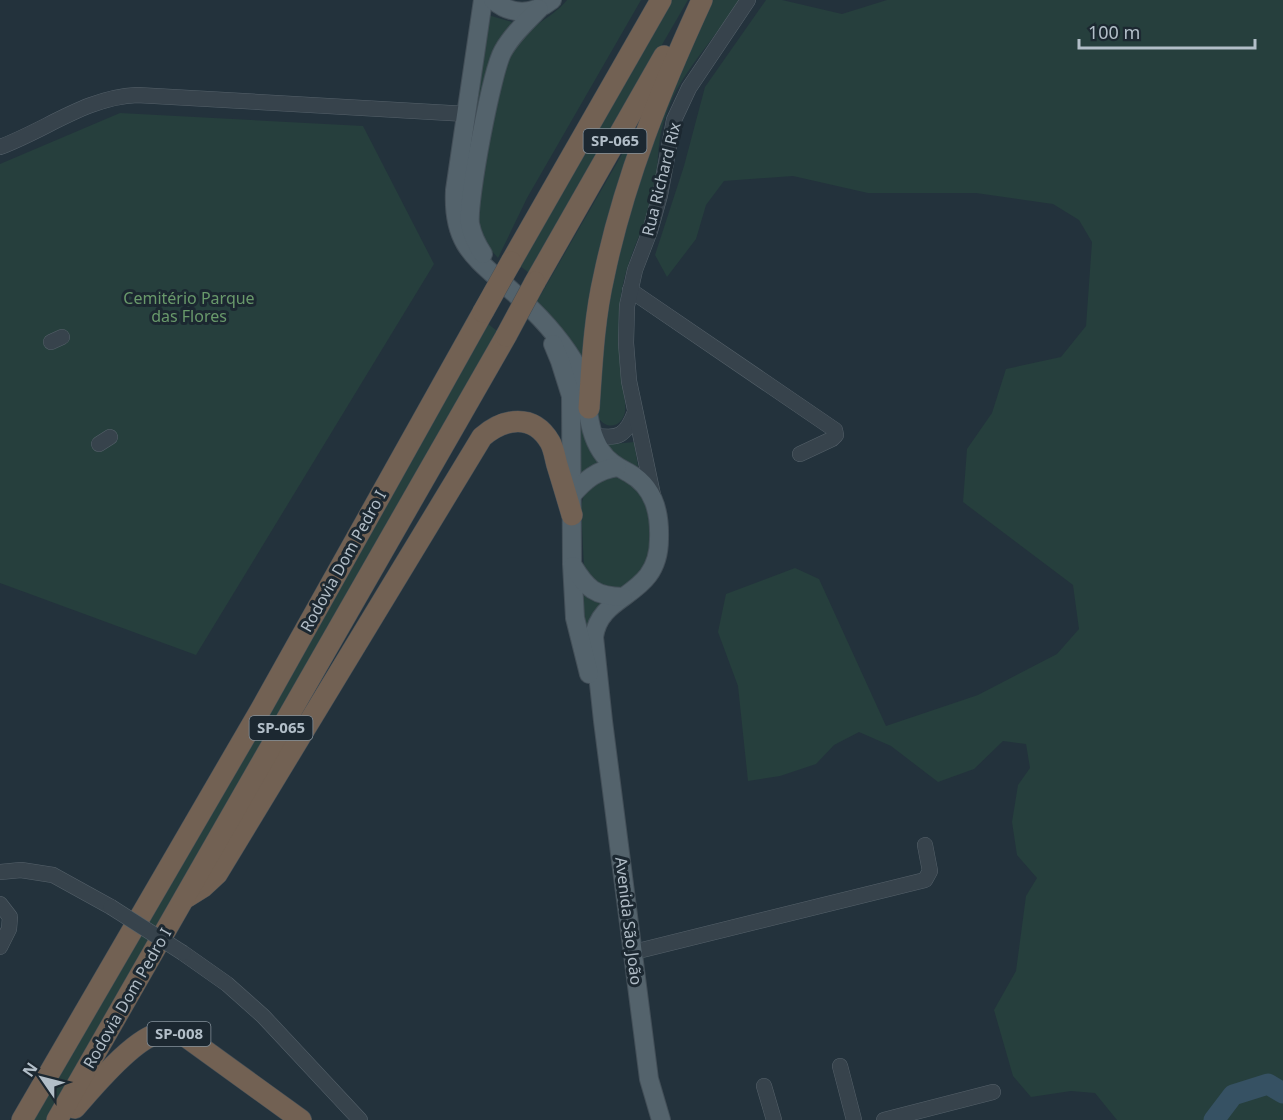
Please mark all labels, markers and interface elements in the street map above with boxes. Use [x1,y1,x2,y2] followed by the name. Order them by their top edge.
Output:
[1079,12,1254,50] scale bar
[1088,20,1140,44] text: 100 m
[636,119,686,238] street label: Rua Richard Rix
[584,129,646,153] road number: SP-065
[123,287,255,327] park label: Cemitério Parque das Flores
[295,486,391,636] street label: Rodovia Dom Pedro I
[250,716,312,740] road number: SP-065
[610,856,648,986] street label: Avenida São João
[78,924,176,1072] street label: Rodovia Dom Pedro I
[148,1022,210,1046] road number: SP-008
[12,1048,72,1108] north arrow
[17,1058,42,1081] text: N

